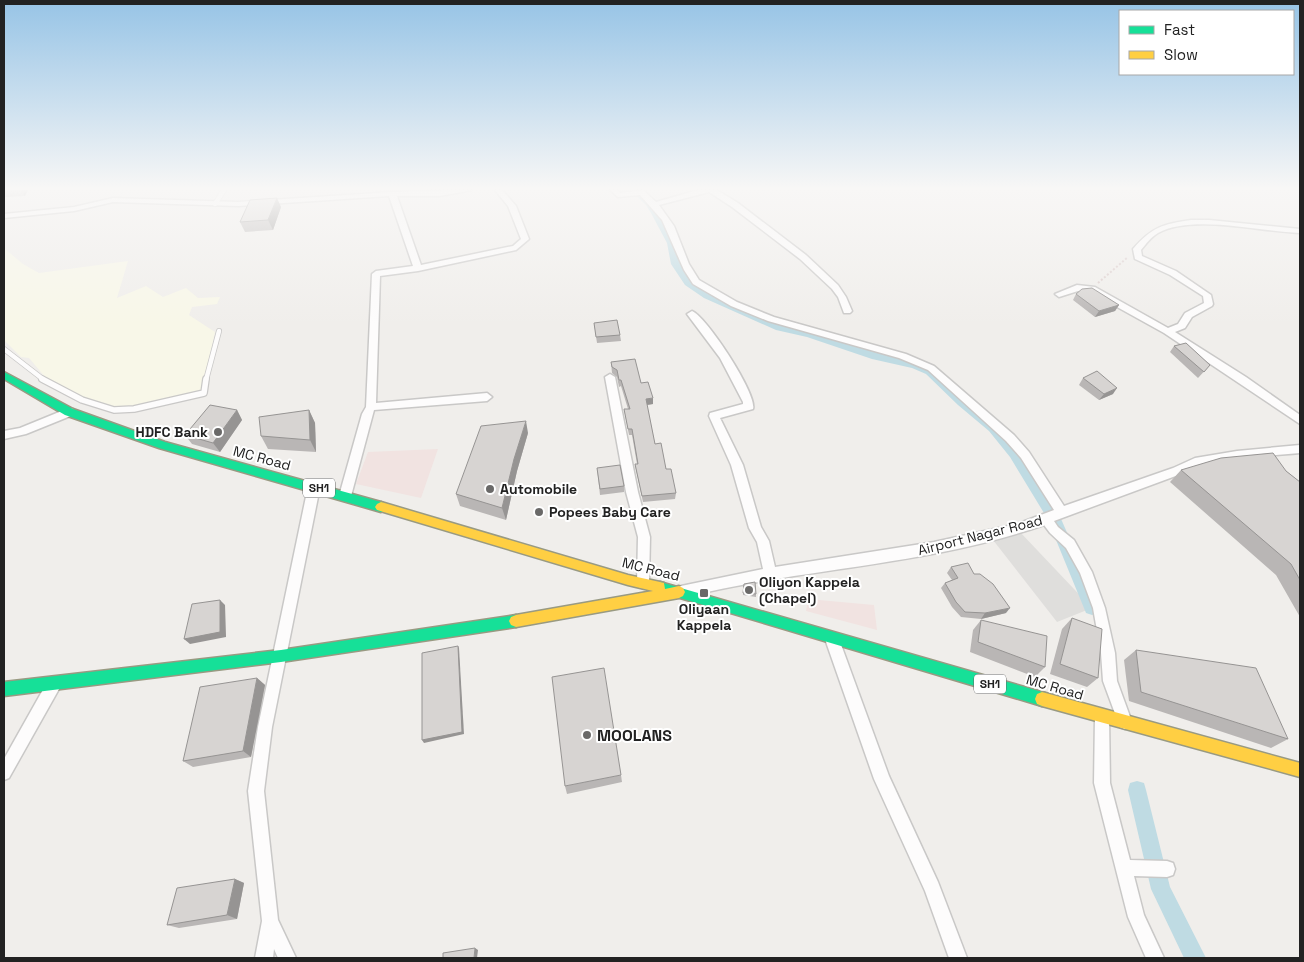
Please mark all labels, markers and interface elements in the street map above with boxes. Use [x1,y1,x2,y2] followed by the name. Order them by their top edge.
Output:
[1119,10,1294,75] legend
[1164,20,1195,39] text: Fast
[1164,45,1198,64] text: Slow
[136,423,208,441] place label: HDFC Bank
[212,426,224,438] marker: HDFC Bank
[231,442,293,474] street label: MC Road
[303,478,335,498] road number: SH1
[500,480,577,498] place label: Automobile
[484,483,496,495] marker: Automobile
[549,503,671,521] place label: Popees Baby Care
[533,506,545,518] marker: Popees Baby Care
[916,511,1044,559] street label: Airport Nagar Road
[620,553,682,585] street label: MC Road
[759,573,860,607] place label: Oliyon Kappela (Chapel)
[743,584,755,596] marker: Oliyon Kappela (Chapel)
[698,587,710,599] marker: Oliyaan Kappela
[677,600,731,634] place label: Oliyaan Kappela
[1024,670,1086,704] street label: MC Road
[974,674,1006,694] road number: SH1
[597,725,672,746] place label: MOOLANS
[581,729,593,741] marker: MOOLANS

